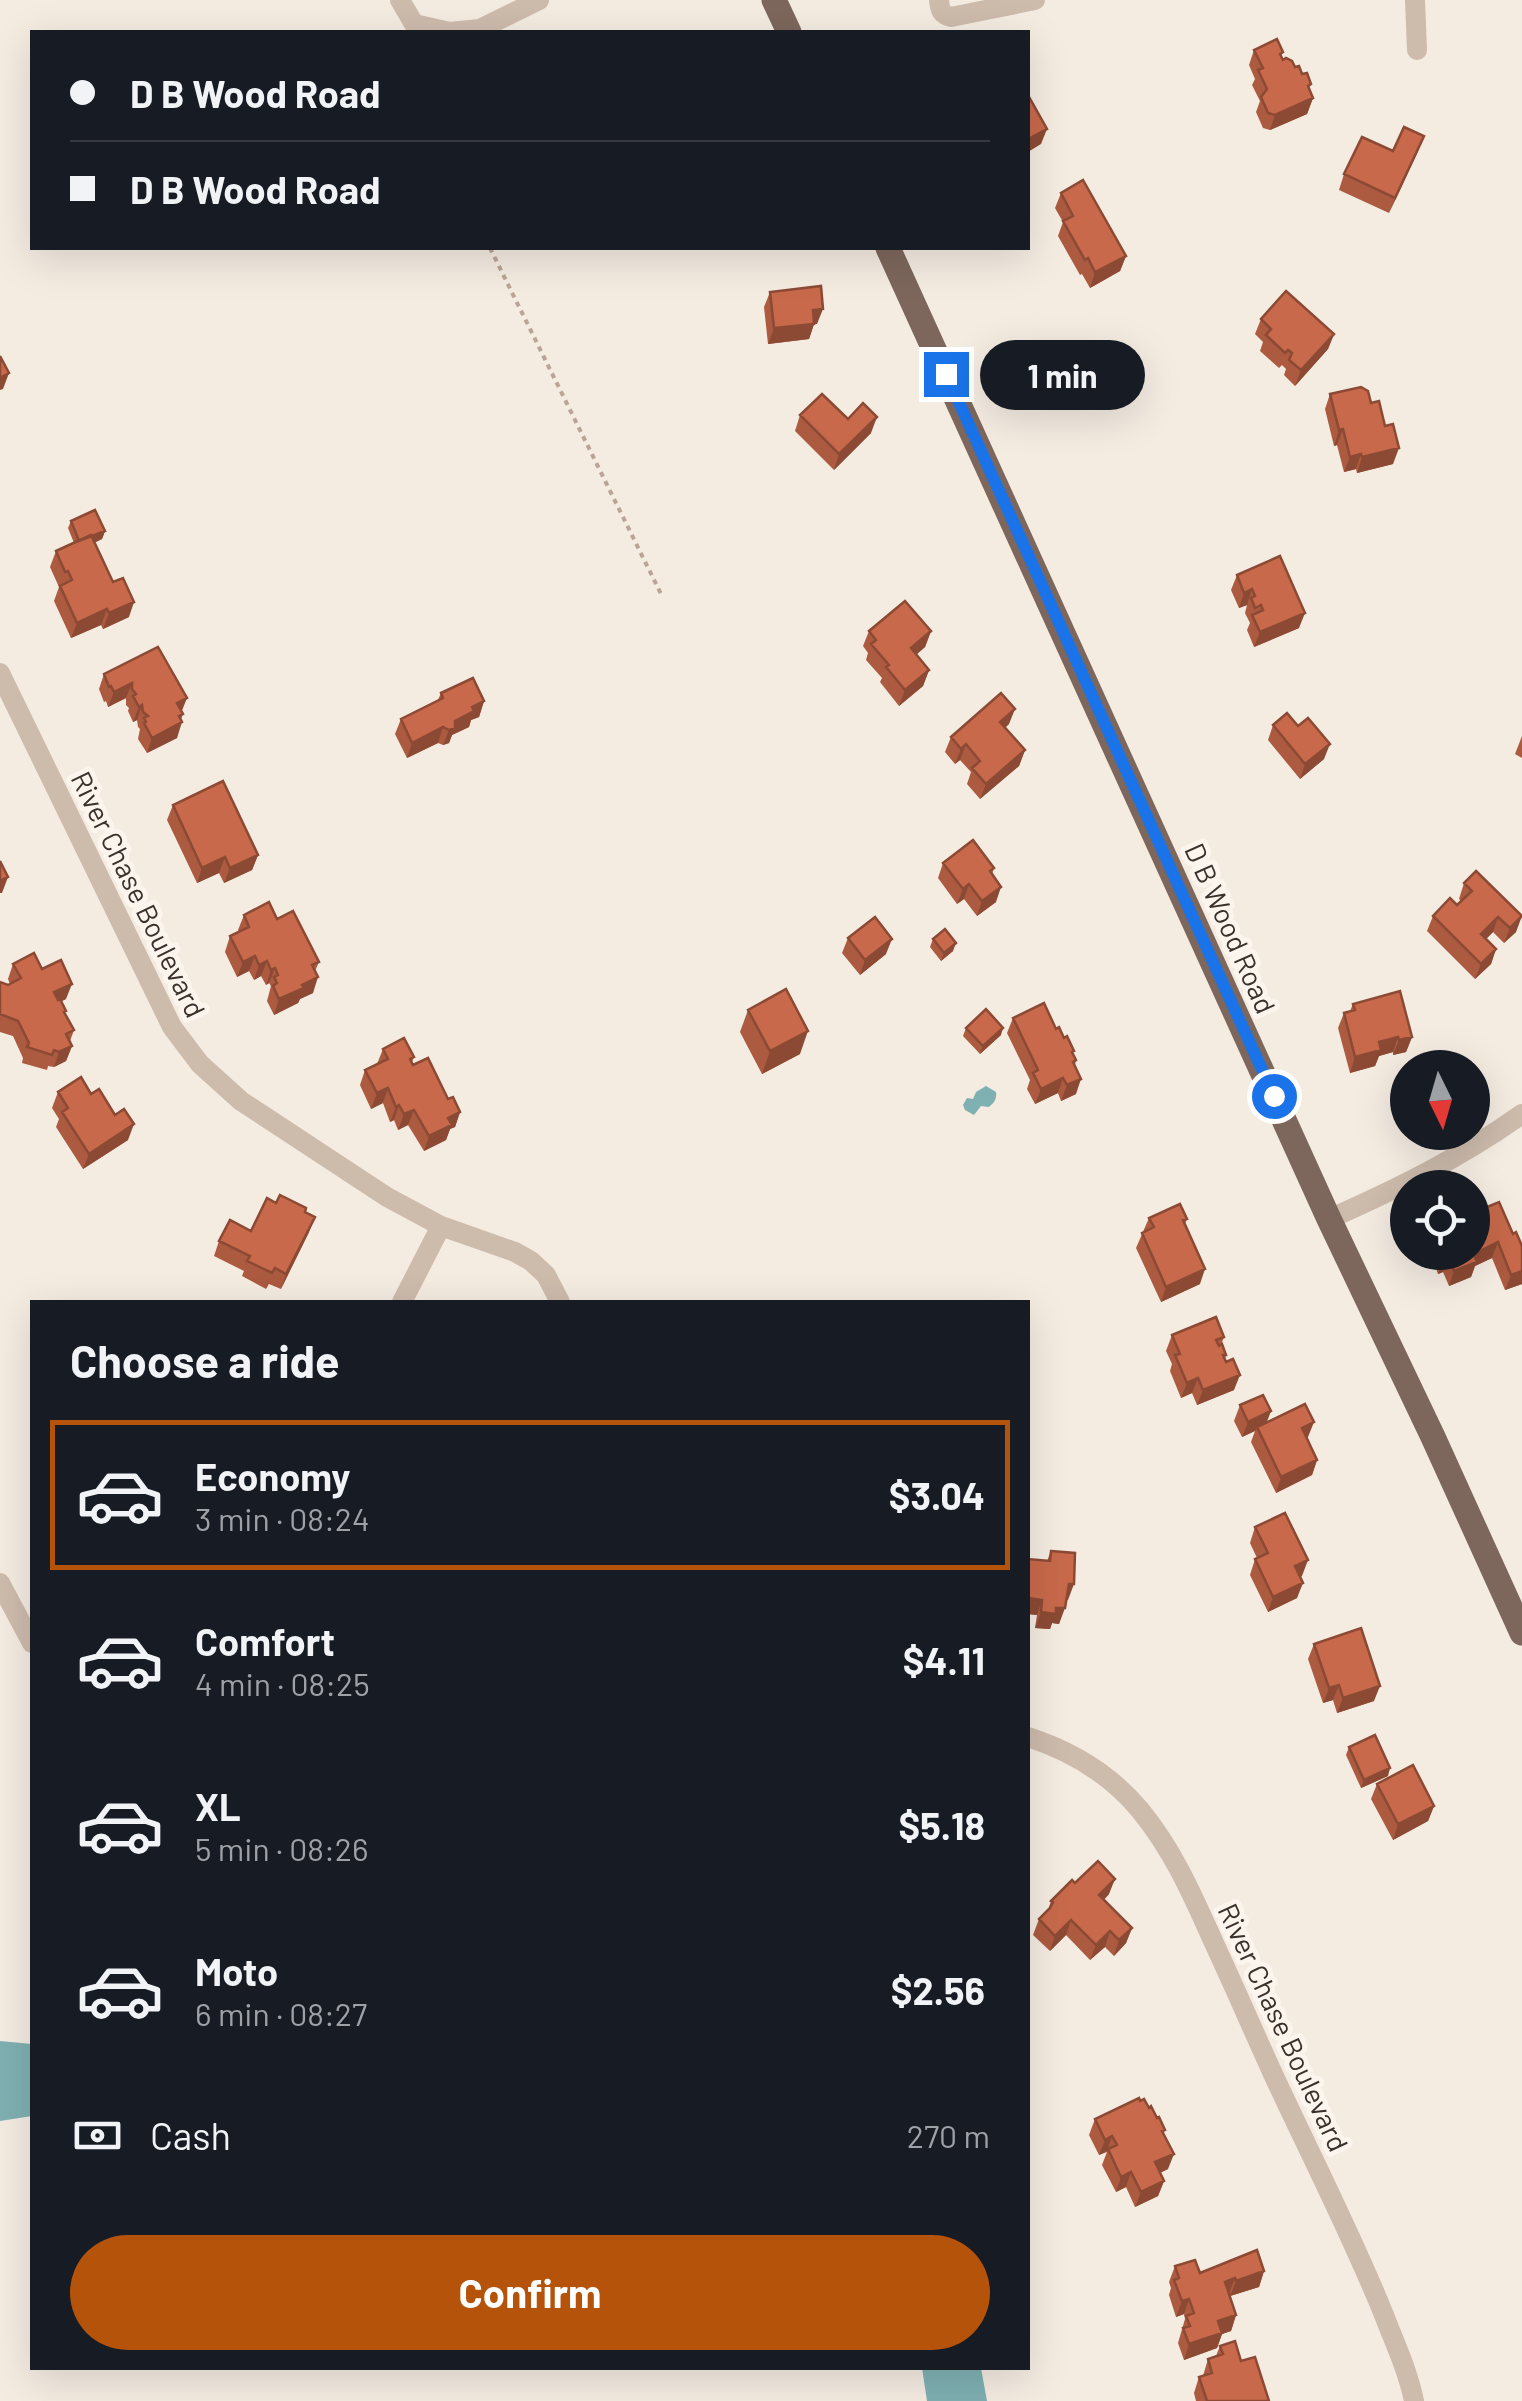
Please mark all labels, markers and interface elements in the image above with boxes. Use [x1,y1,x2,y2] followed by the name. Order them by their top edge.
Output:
[130,70,380,116] text: D B Wood Road
[130,166,380,212] text: D B Wood Road
[981,339,1146,409] callout: 1 min
[924,352,969,397] route end
[1027,356,1098,394] text: 1 min
[65,765,213,1023] street label: River Chase Boulevard
[1178,838,1284,1018] street label: D B Wood Road
[1390,1050,1490,1150] north arrow
[1390,1050,1490,1270] map controls
[1252,1074,1297,1119] route start
[1390,1170,1490,1270] button: locate
[70,1333,340,1387] text: Choose a ride
[75,1450,165,1540] icon: car
[195,1453,350,1499] text: Economy
[889,1472,985,1518] text: $3.04
[195,1499,370,1537] text: 3 min · 08:24
[75,1615,165,1705] icon: car
[195,1618,335,1664] text: Comfort
[903,1637,985,1683] text: $4.11
[195,1664,370,1702] text: 4 min · 08:25
[75,1780,165,1870] icon: car
[195,1783,241,1829] text: XL
[899,1802,985,1848] text: $5.18
[195,1829,368,1867] text: 5 min · 08:26
[1212,1898,1356,2156] street label: River Chase Boulevard
[75,1945,165,2035] icon: car
[195,1948,278,1994] text: Moto
[891,1967,985,2013] text: $2.56
[195,1994,367,2032] text: 6 min · 08:27
[70,2108,125,2163] icon: cash
[150,2112,231,2158] text: Cash
[907,2116,990,2154] text: 270 m
[70,2235,990,2350] button: Confirm

